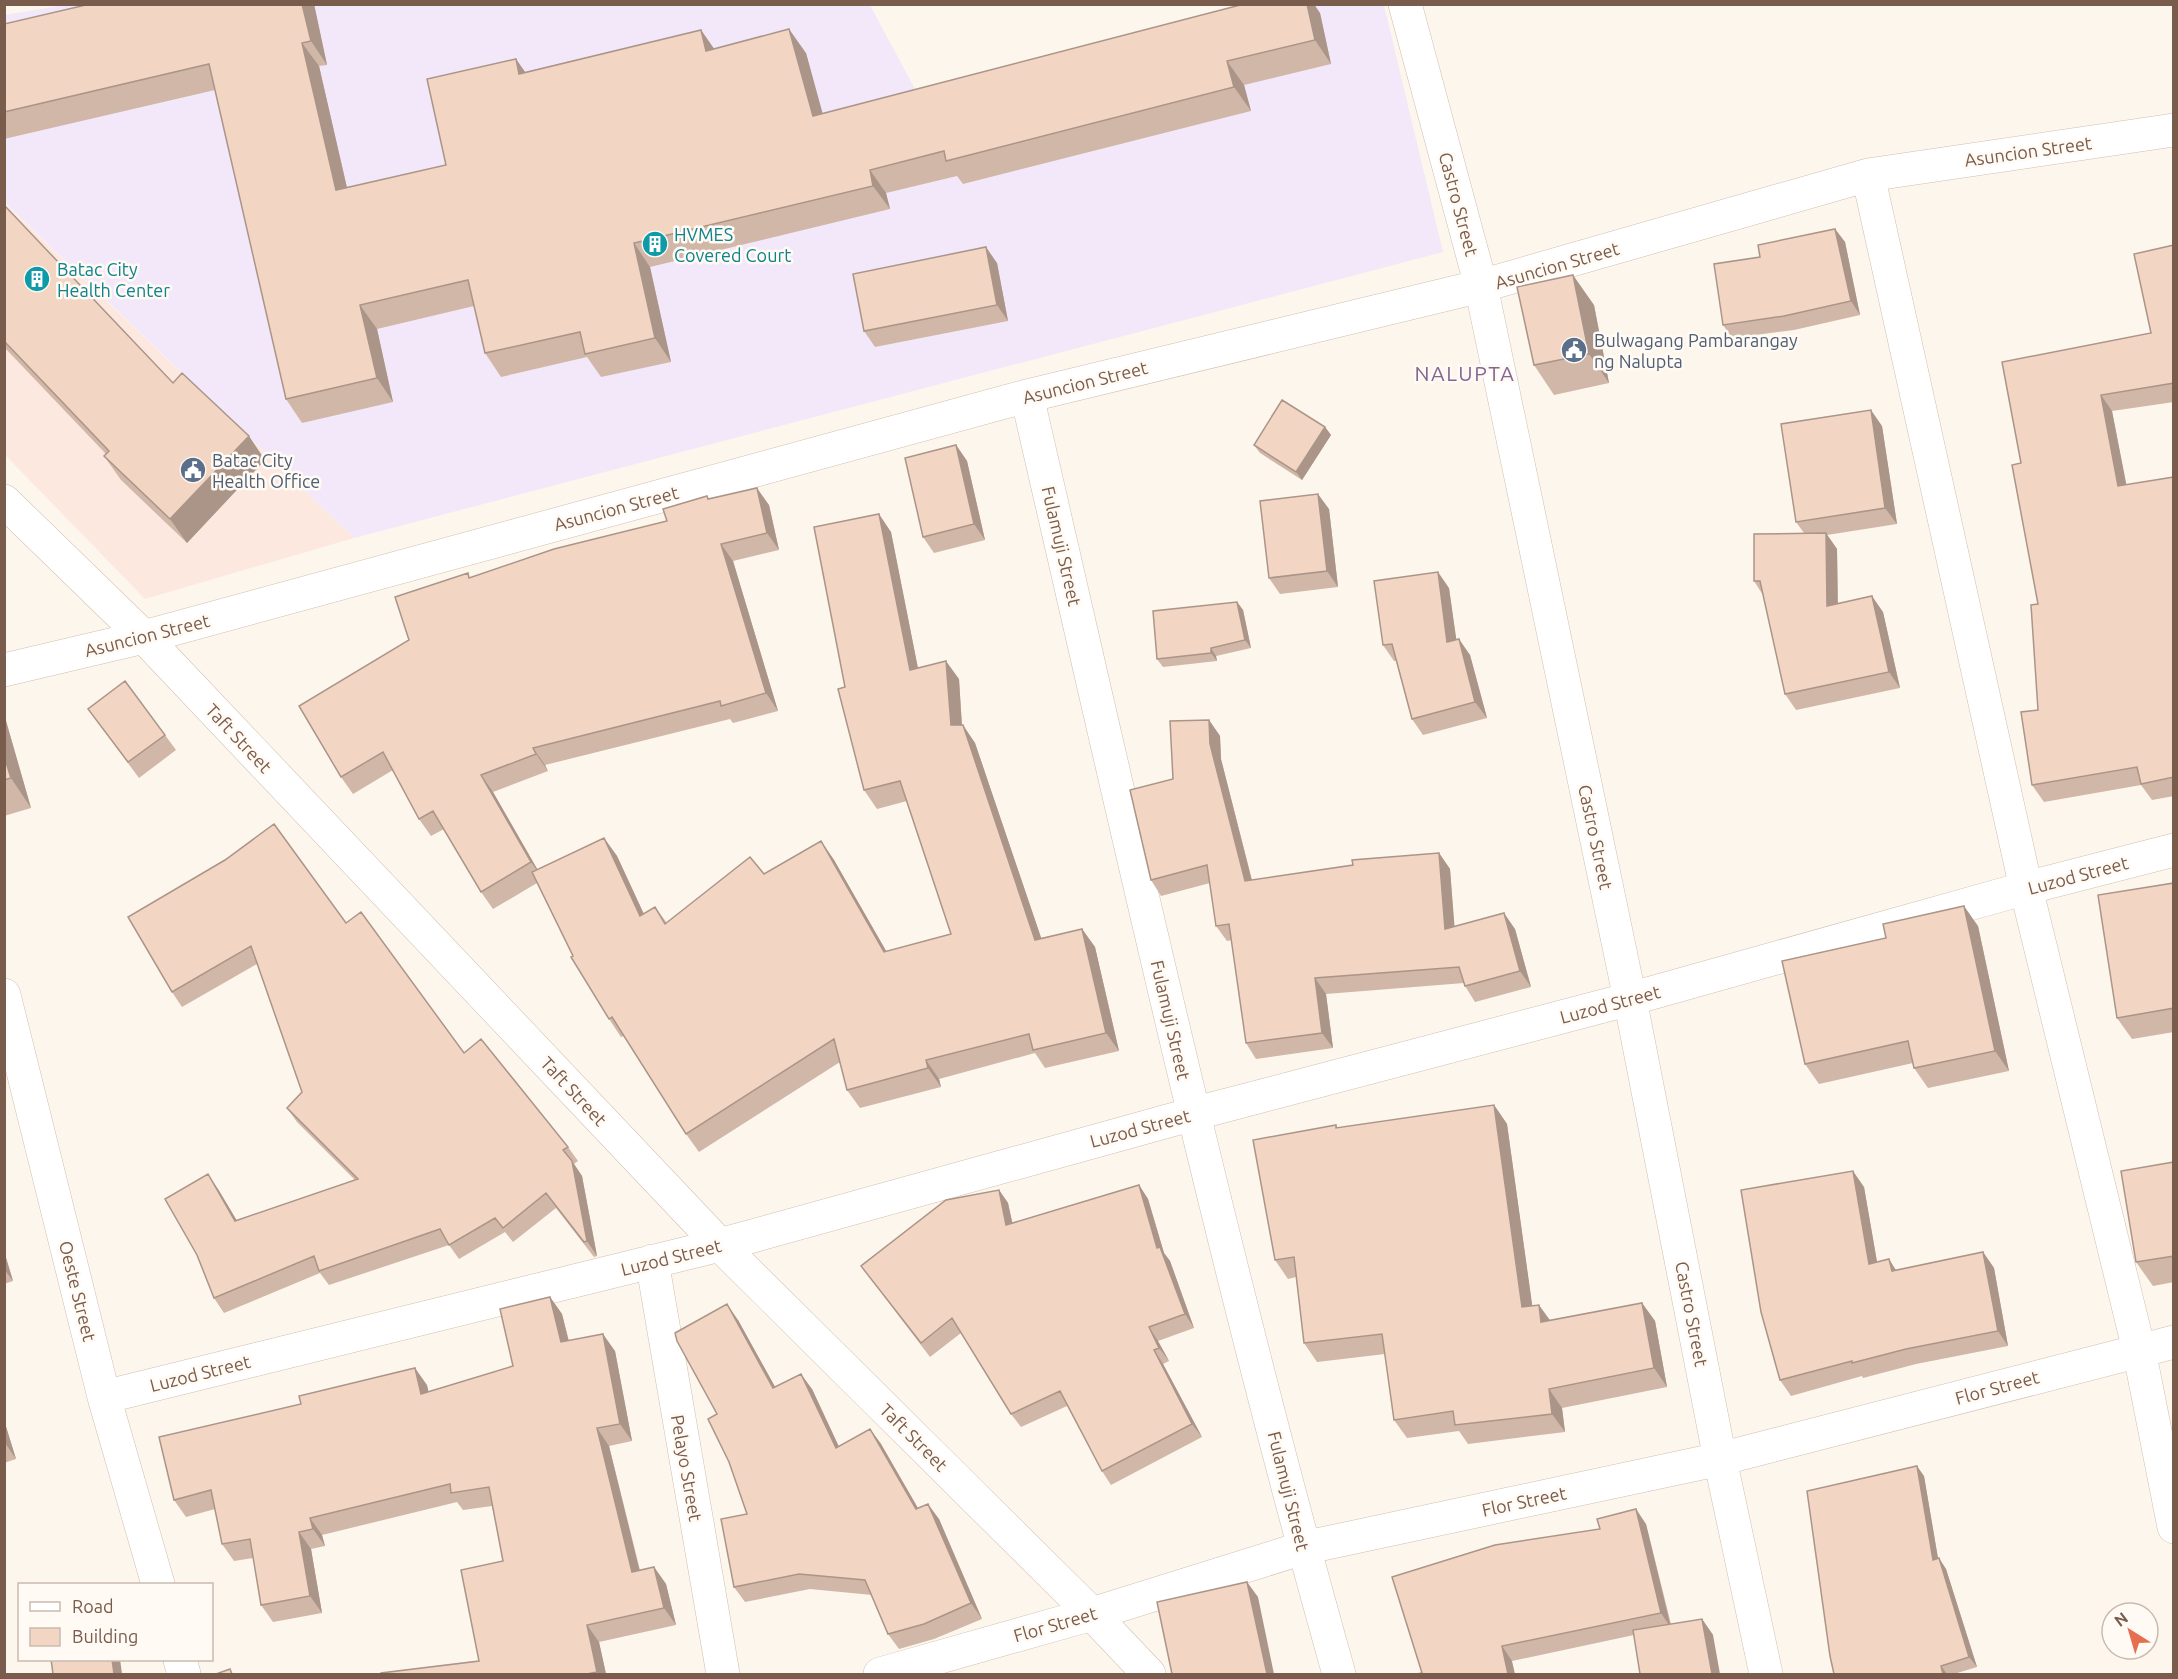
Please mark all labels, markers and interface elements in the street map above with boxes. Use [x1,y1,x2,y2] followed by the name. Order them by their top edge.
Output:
[1963,132,2093,170] street label: Asuncion Street
[1436,150,1482,258] street label: Castro Street
[674,224,791,265] place label: HVMES Covered Court
[640,229,670,259] building icon: HVMES Covered Court
[1493,238,1621,292] street label: Asuncion Street
[57,259,170,300] place label: Batac City Health Center
[22,264,52,294] building icon: Batac City Health Center
[1594,330,1798,371] place label: Bulwagang Pambarangay ng Nalupta
[1559,335,1589,365] public building icon: Bulwagang Pambarangay ng Nalupta
[1020,357,1150,407] street label: Asuncion Street
[1415,361,1515,385] district label: NALUPTA
[212,450,320,491] place label: Batac City Health Office
[178,455,208,485] public building icon: Batac City Health Office
[551,482,681,534] street label: Asuncion Street
[1038,484,1086,608] street label: Fulamuji Street
[82,610,212,660] street label: Asuncion Street
[202,699,276,777] street label: Taft Street
[1575,783,1617,891] street label: Castro Street
[2026,852,2130,898] street label: Luzod Street
[1147,958,1195,1082] street label: Fulamuji Street
[1558,981,1662,1027] street label: Luzod Street
[537,1052,611,1130] street label: Taft Street
[1088,1105,1192,1151] street label: Luzod Street
[619,1235,723,1279] street label: Luzod Street
[56,1239,100,1343] street label: Oeste Street
[1672,1260,1712,1368] street label: Castro Street
[148,1351,252,1395] street label: Luzod Street
[1953,1366,2041,1408] street label: Flor Street
[876,1399,952,1475] street label: Taft Street
[668,1413,706,1523] street label: Pelayo Street
[1264,1429,1314,1553] street label: Fulamuji Street
[1480,1482,1568,1520] street label: Flor Street
[18,1583,213,1661] legend
[72,1596,114,1616] text: Road
[2100,1601,2160,1661] north arrow
[1011,1603,1099,1645] street label: Flor Street
[2111,1608,2131,1630] text: N
[72,1626,138,1646] text: Building

